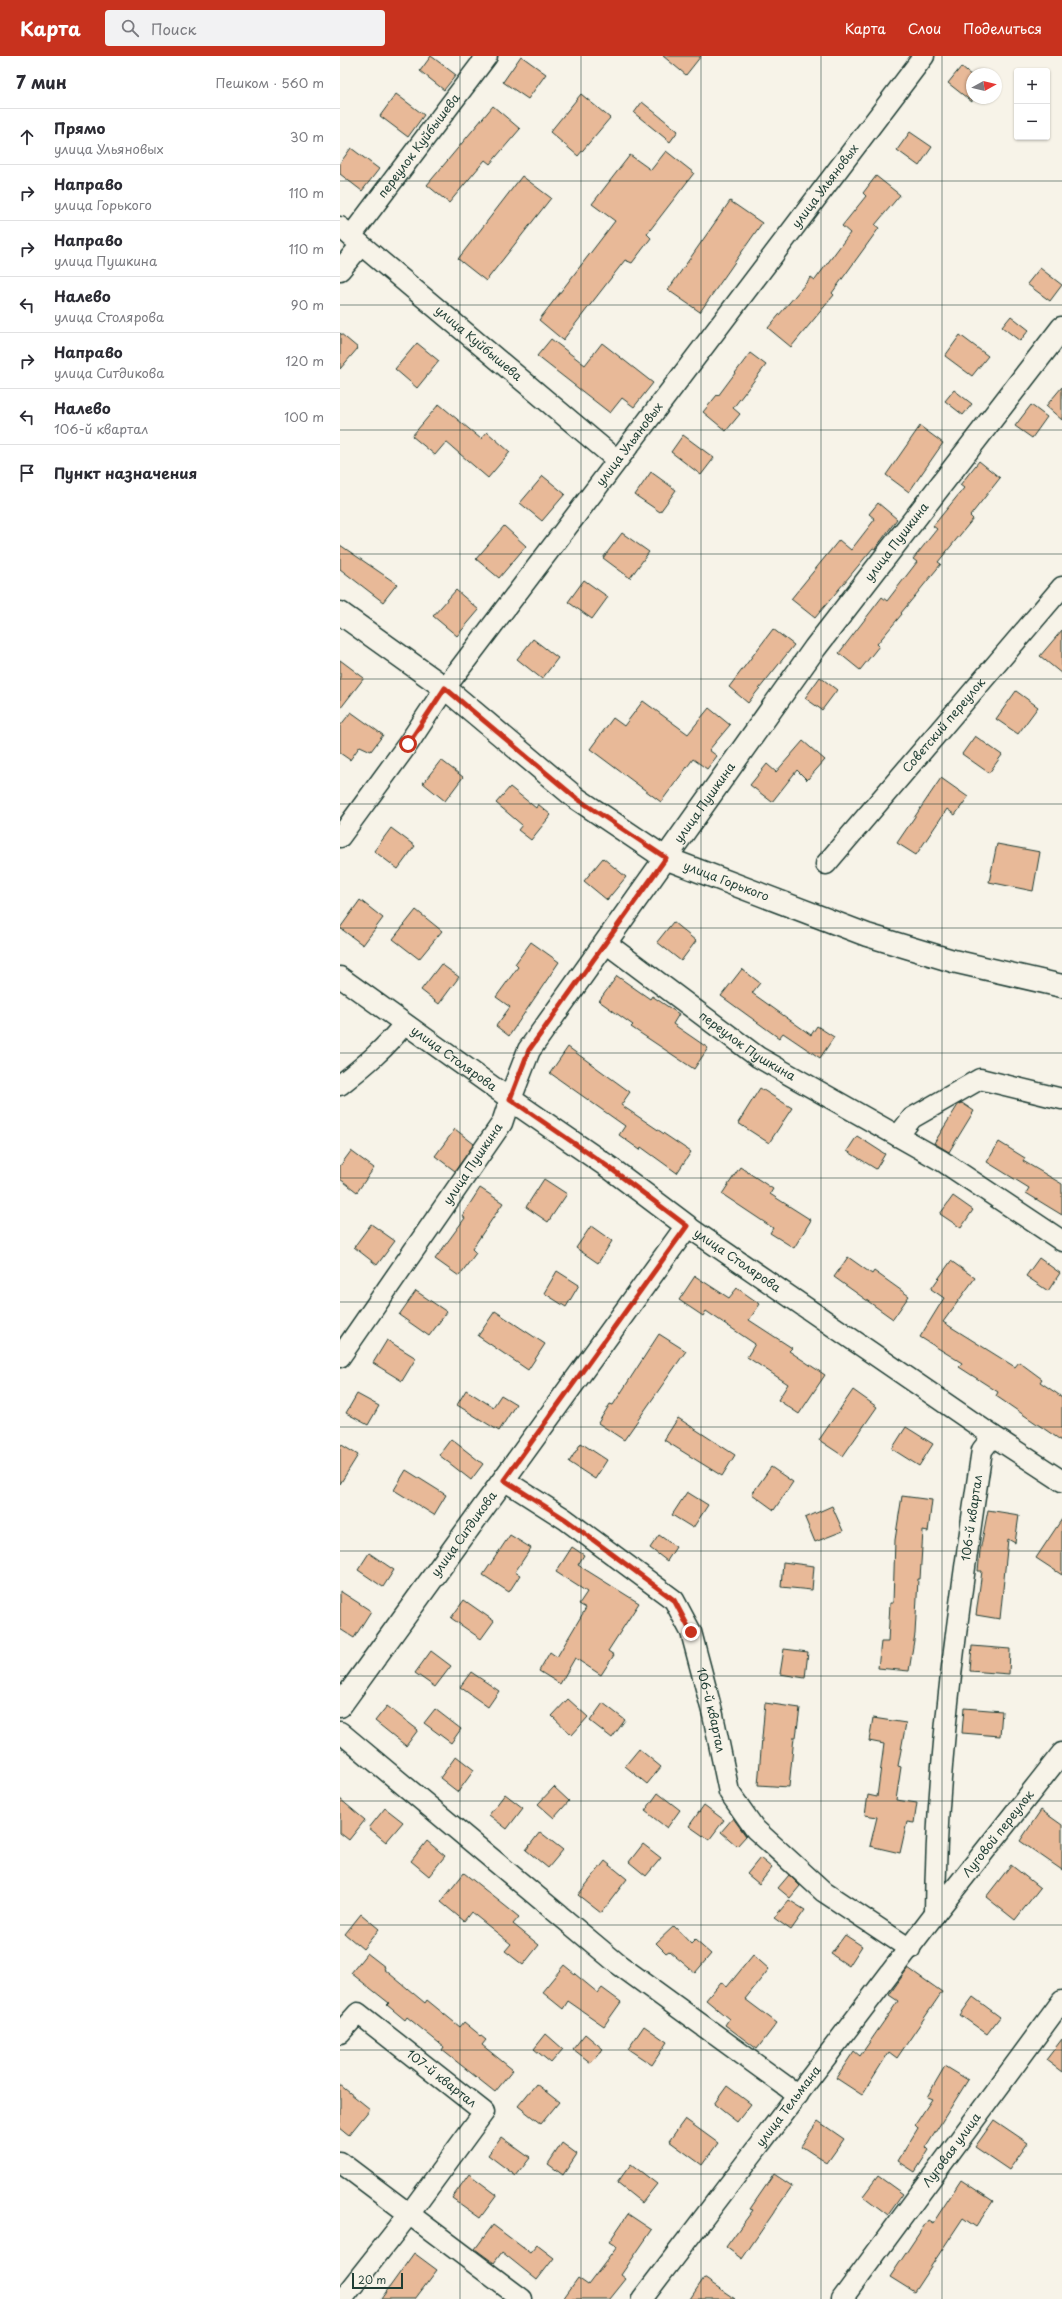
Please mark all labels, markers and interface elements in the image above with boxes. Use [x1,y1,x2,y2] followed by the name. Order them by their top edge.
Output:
[105,10,385,46] search box
[20,14,81,42] text: Карта
[119,17,141,39] icon: search
[151,17,196,40] text: Поиск
[845,18,886,39] text: Карта
[908,18,941,39] text: Слои
[963,18,1042,39] text: Поделиться
[966,68,1002,104] north arrow
[1014,68,1050,140] map controls
[1014,68,1050,104] button: +
[16,69,67,95] text: 7 мин
[216,73,324,92] text: Пешком · 560 m
[373,89,464,201] street label: переулок Куйбышева
[1014,104,1050,140] button: −
[54,116,105,139] text: Прямо
[16,126,38,148] icon: ahead
[290,127,324,146] text: 30 m
[54,139,163,158] text: улица Ульяновых
[787,140,862,231] street label: улица Ульяновых
[54,172,123,195] text: Направо
[16,182,38,204] icon: right
[289,183,324,202] text: 110 m
[54,195,152,214] text: улица Горького
[54,228,123,251] text: Направо
[16,238,38,260] icon: right
[289,239,324,258] text: 110 m
[54,251,157,270] text: улица Пушкина
[54,284,111,307] text: Налево
[16,294,38,316] icon: left
[291,295,324,314] text: 90 m
[432,301,527,385] street label: улица Куйбышева
[54,307,164,326] text: улица Столярова
[54,340,123,363] text: Направо
[16,350,38,372] icon: right
[285,351,324,370] text: 120 m
[54,363,164,382] text: улица Ситдикова
[54,396,111,419] text: Налево
[591,398,667,490] street label: улица Ульяновых
[16,406,38,428] icon: left
[284,407,324,426] text: 100 m
[54,419,148,438] text: 106-й квартал
[54,461,197,484] text: Пункт назначения
[16,462,38,484] icon: arrive
[860,498,933,585] street label: улица Пушкина
[898,673,989,776] street label: Советский переулок
[399,735,417,753] route start
[669,758,739,846] street label: улица Пушкина
[681,856,772,905] street label: улица Горького
[696,1006,800,1085] street label: переулок Пушкина
[408,1021,501,1095] street label: улица Столярова
[438,1119,507,1208] street label: улица Пушкина
[691,1223,785,1296] street label: улица Столярова
[956,1473,986,1562] street label: 106-й квартал
[426,1487,501,1580] street label: улица Ситдикова
[682,1623,700,1641] route end
[693,1665,731,1754] street label: 106-й квартал
[958,1785,1038,1880] street label: Луговой переулок
[403,2044,481,2111] street label: 107-й квартал
[751,2061,825,2150] street label: улица Тельмана
[918,2108,985,2190] street label: Луговая улица
[352,2271,403,2290] scale bar
[358,2271,386,2288] text: 20 m

